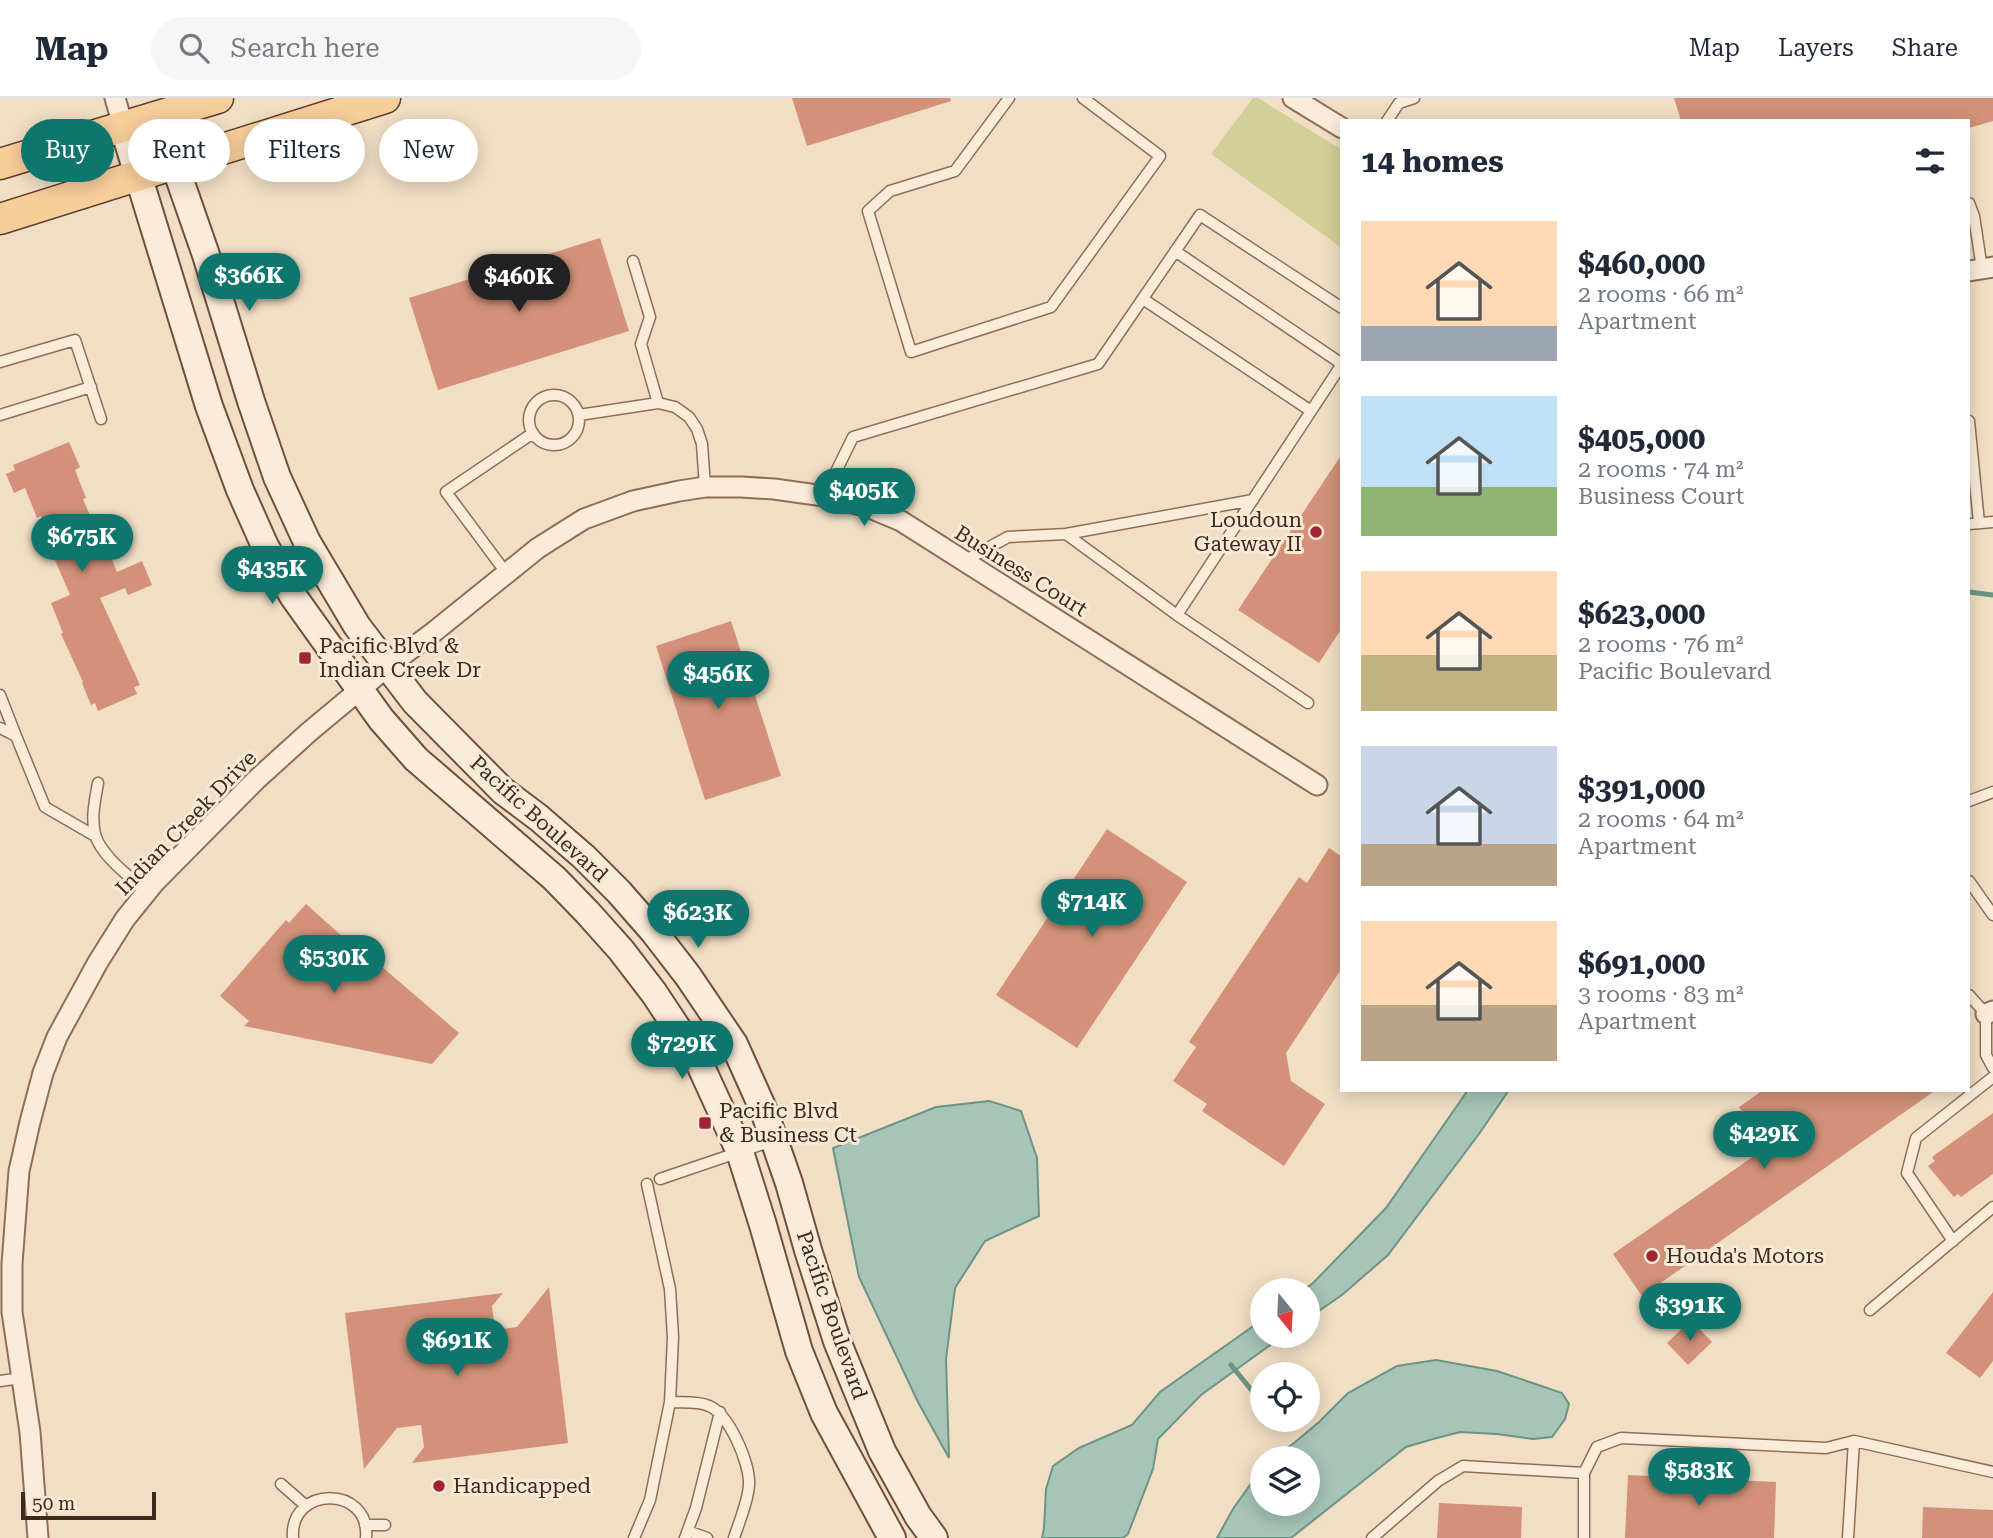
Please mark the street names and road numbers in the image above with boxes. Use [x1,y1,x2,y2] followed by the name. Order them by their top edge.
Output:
[950,521,1092,621] street label: Business Court
[111,746,261,900] street label: Indian Creek Drive
[465,751,613,887] street label: Pacific Boulevard
[792,1228,872,1403] street label: Pacific Boulevard

